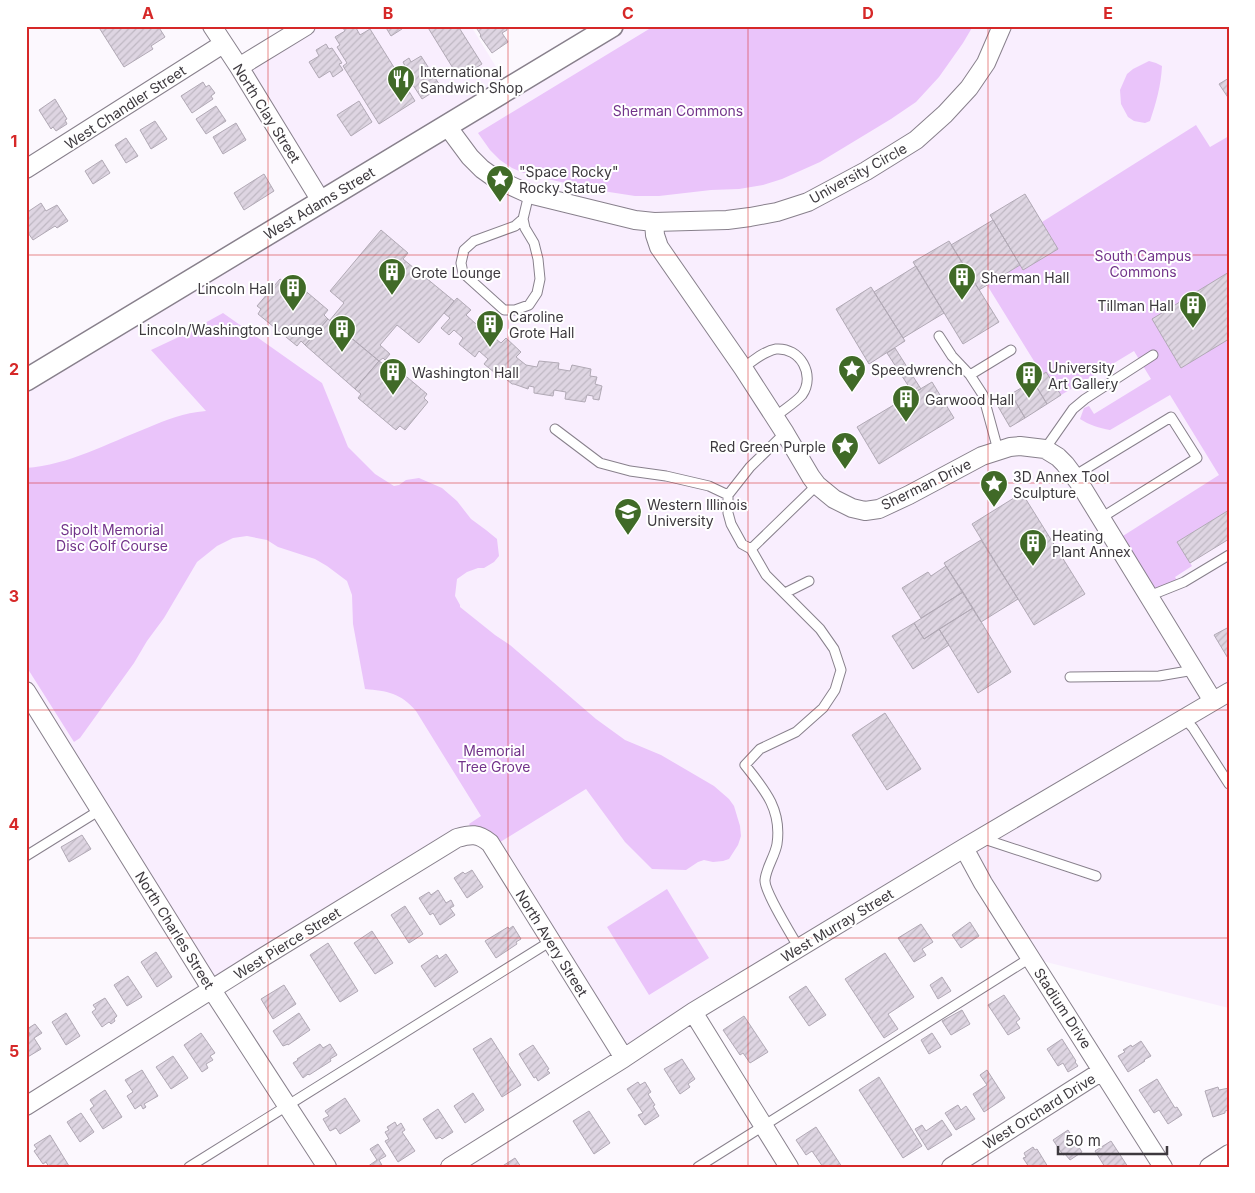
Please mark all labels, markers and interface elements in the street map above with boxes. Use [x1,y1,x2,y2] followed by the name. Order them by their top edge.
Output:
[142,3,154,23] text: A
[383,3,393,23] text: B
[622,3,634,23] text: C
[862,3,874,23] text: D
[1103,3,1113,23] text: E
[230,60,305,166] street label: North Clay Street
[61,61,189,152] street label: West Chandler Street
[420,63,523,96] place label: International Sandwich Shop
[386,64,416,103] restaurant icon: International Sandwich Shop
[613,102,743,119] park label: Sherman Commons
[11,131,17,151] text: 1
[806,139,910,207] street label: University Circle
[260,163,378,243] street label: West Adams Street
[519,163,618,196] place label: "Space Rocky" Rocky Statue
[485,164,515,203] place icon: "Space Rocky" Rocky Statue
[1094,247,1192,280] park label: South Campus Commons
[377,257,407,296] building icon: Grote Lounge
[947,262,977,301] building icon: Sherman Hall
[411,264,501,281] place label: Grote Lounge
[981,269,1069,286] place label: Sherman Hall
[278,273,308,312] building icon: Lincoln Hall
[197,280,274,297] place label: Lincoln Hall
[1178,290,1208,329] building icon: Tillman Hall
[1097,297,1174,314] place label: Tillman Hall
[509,308,574,341] place label: Caroline Grote Hall
[475,309,505,348] building icon: Caroline Grote Hall
[327,314,357,353] building icon: Lincoln/Washington Lounge
[139,321,323,338] place label: Lincoln/Washington Lounge
[837,354,867,393] place icon: Speedwrench
[378,357,408,396] building icon: Washington Hall
[9,359,19,379] text: 2
[1048,359,1118,392] place label: University Art Gallery
[1014,360,1044,399] building icon: University Art Gallery
[871,361,963,378] place label: Speedwrench
[412,364,519,381] place label: Washington Hall
[891,384,921,423] building icon: Garwood Hall
[925,391,1014,408] place label: Garwood Hall
[830,431,860,470] place icon: Red Green Purple
[710,438,826,455] place label: Red Green Purple
[878,455,974,513] street label: Sherman Drive
[1013,468,1109,501] place label: 3D Annex Tool Sculpture
[979,469,1009,508] place icon: 3D Annex Tool Sculpture
[647,496,747,529] place label: Western Illinois University
[613,497,643,536] school or university icon: Western Illinois University
[56,521,168,554] park label: Sipolt Memorial Disc Golf Course
[1052,527,1131,560] place label: Heating Plant Annex
[1018,528,1048,567] building icon: Heating Plant Annex
[9,586,19,606] text: 3
[458,742,530,775] park label: Memorial Tree Grove
[9,814,20,834] text: 4
[132,868,218,992] street label: North Charles Street
[778,885,897,965] street label: West Murray Street
[512,887,592,1000] street label: North Avery Street
[231,903,344,983] street label: West Pierce Street
[1031,965,1095,1051] street label: Stadium Drive
[9,1041,19,1061] text: 5
[980,1070,1098,1152] street label: West Orchard Drive
[1058,1123,1166,1155] scale bar
[1065,1131,1101,1150] text: 50 m

